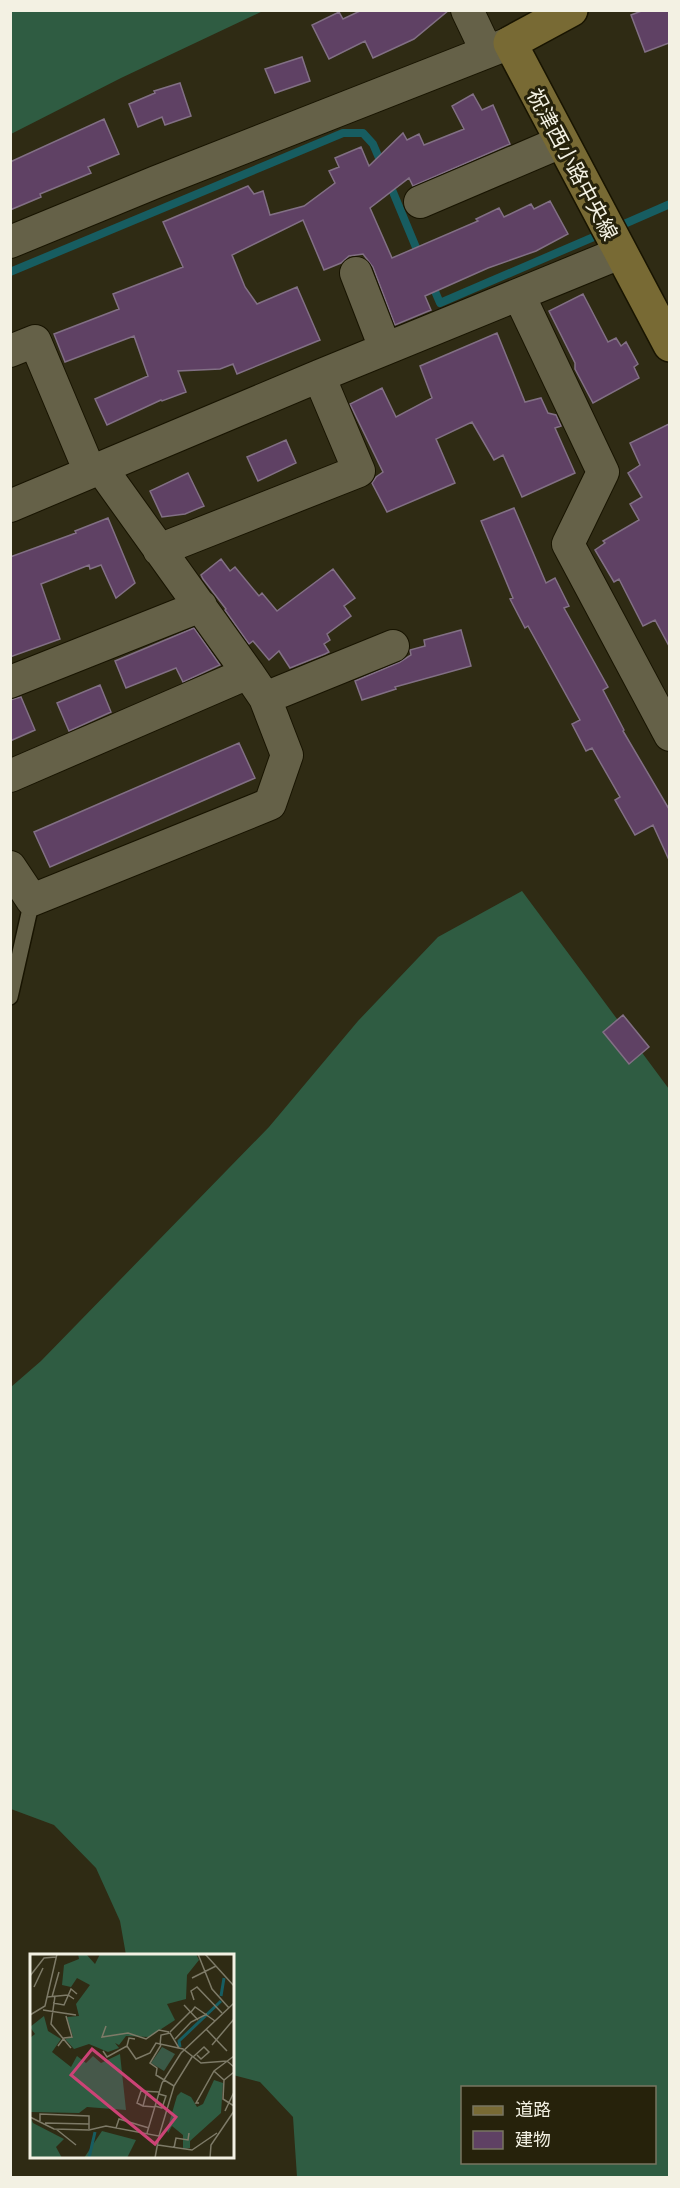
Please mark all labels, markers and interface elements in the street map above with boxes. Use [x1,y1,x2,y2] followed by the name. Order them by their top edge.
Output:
[519,82,627,246] street label: 祝津西小路中央線
[30,1954,234,2158] inset map
[461,2086,656,2164] legend
[515,2096,551,2123] text: 道路
[515,2126,551,2153] text: 建物

